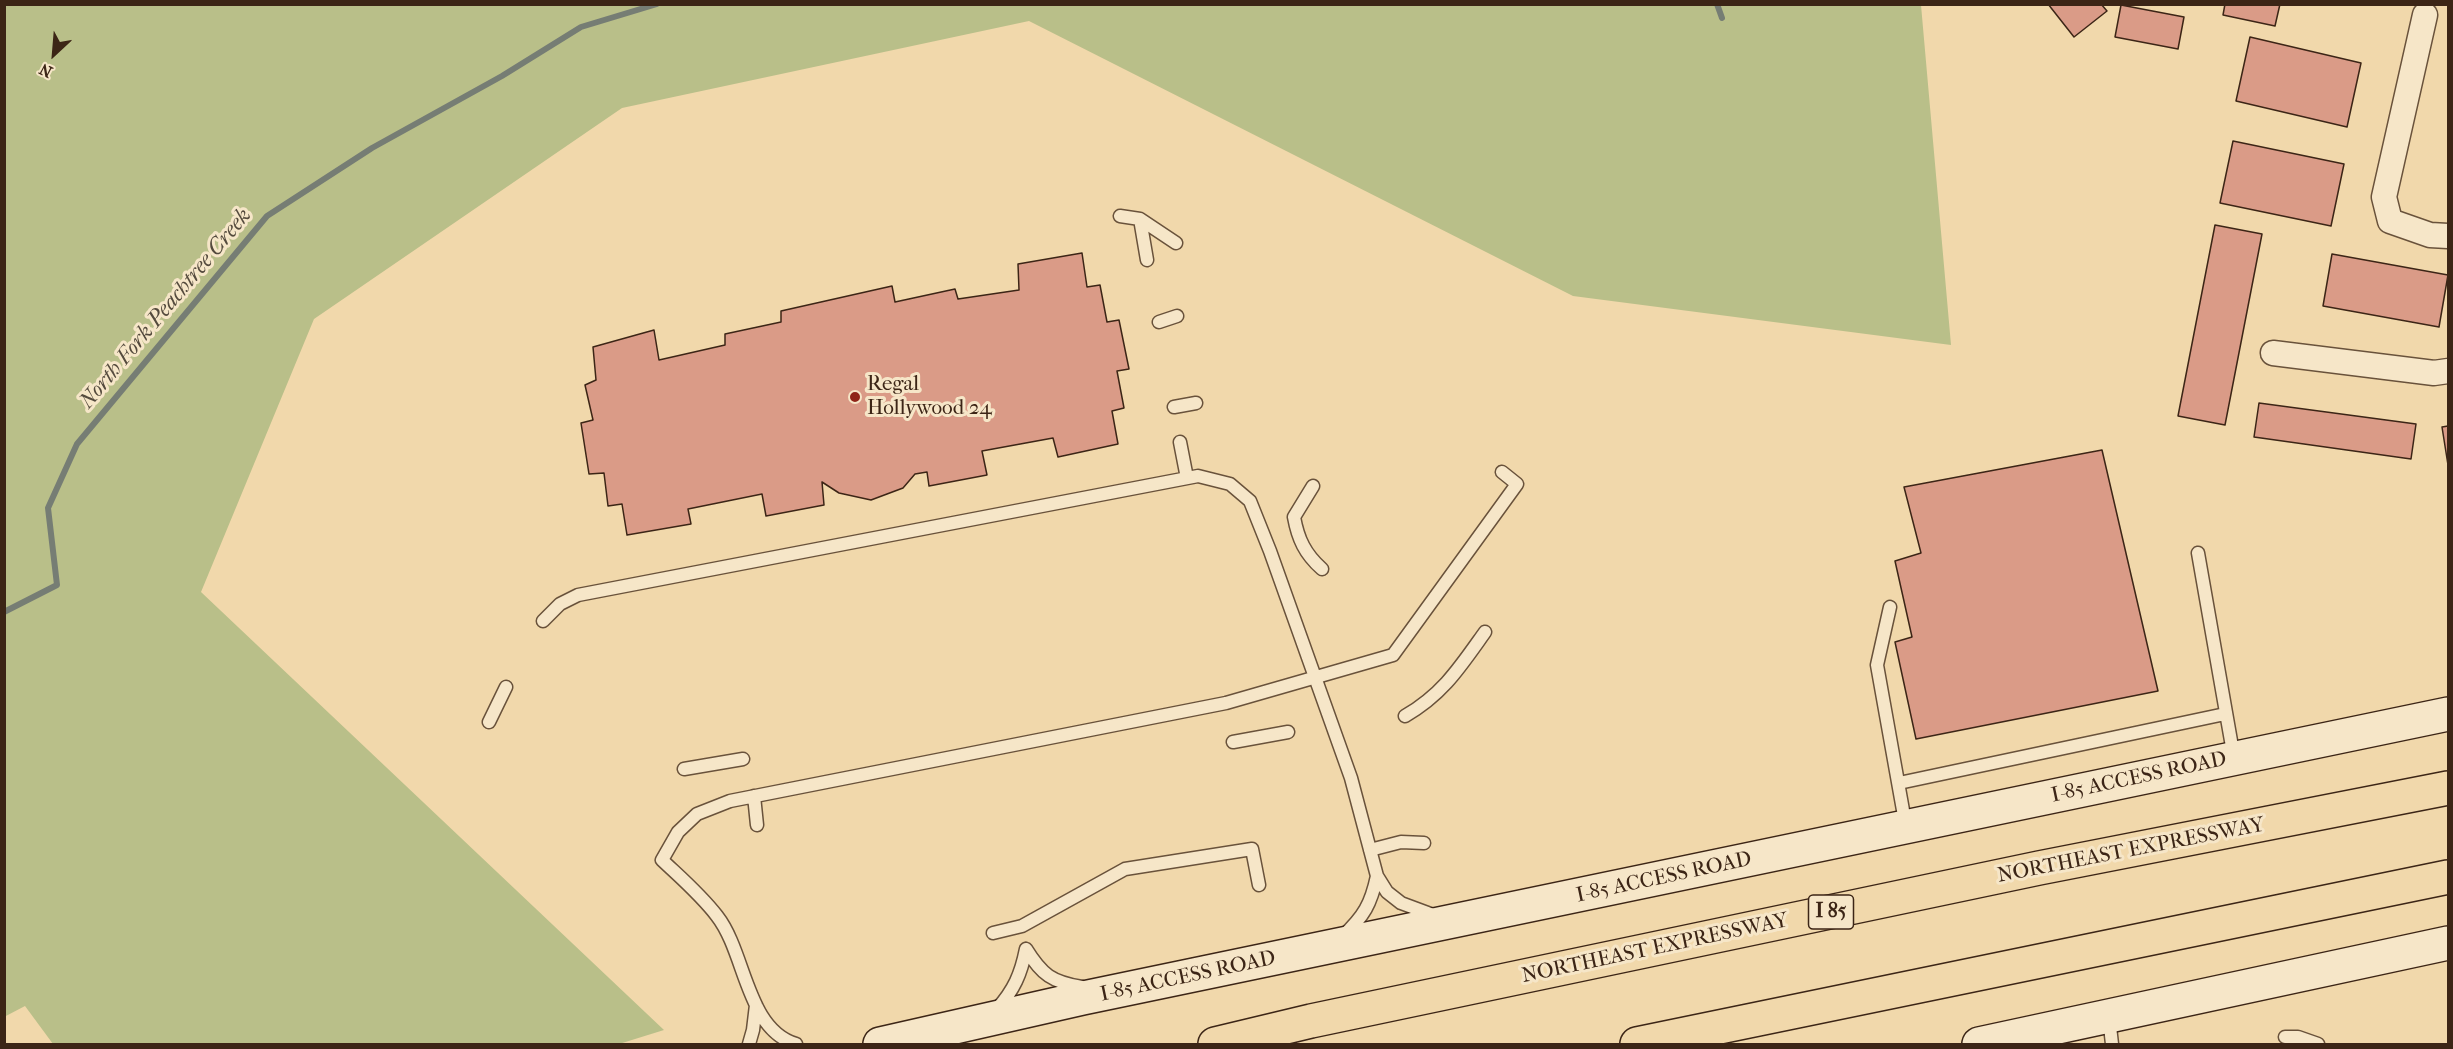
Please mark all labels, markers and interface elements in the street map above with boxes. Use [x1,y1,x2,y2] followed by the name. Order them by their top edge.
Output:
[24,24,84,84] north arrow
[36,59,56,82] text: N
[74,203,258,415] water label: North Fork Peachtree Creek
[867,372,992,422] place label: Regal Hollywood 24
[848,390,862,404] marker: Regal Hollywood 24
[2049,747,2229,809] street label: I-85 ACCESS ROAD
[1995,813,2267,889] street label: NORTHEAST EXPRESSWAY
[1574,847,1754,909] street label: I-85 ACCESS ROAD
[1808,895,1854,929] road number: I 85
[1520,908,1790,990] street label: NORTHEAST EXPRESSWAY
[1098,946,1278,1008] street label: I-85 ACCESS ROAD

